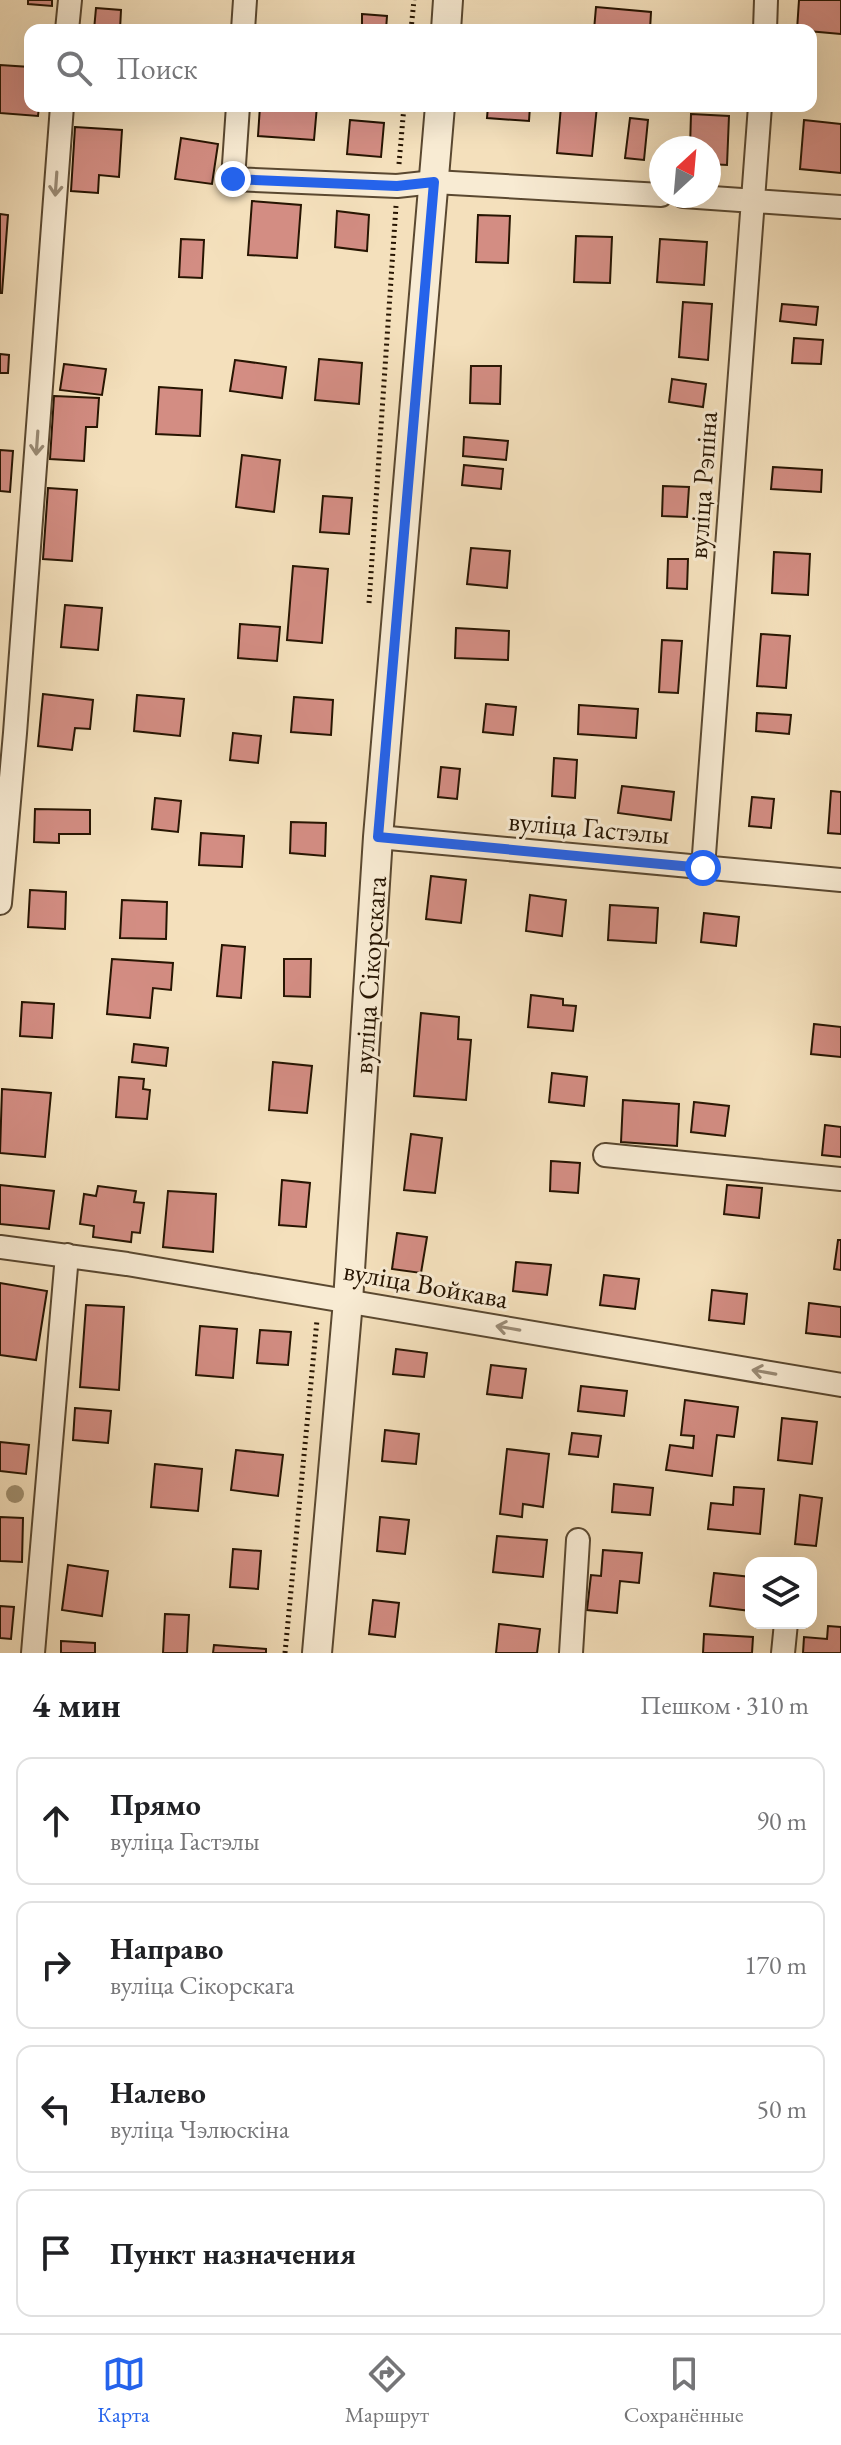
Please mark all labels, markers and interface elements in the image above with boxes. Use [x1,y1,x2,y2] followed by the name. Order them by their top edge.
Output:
[24,24,817,112] search box
[52,46,96,90] icon: search
[116,49,198,88] text: Поиск
[649,136,721,208] north arrow
[215,161,251,197] route end
[48,170,63,197] one-way arrow
[679,409,725,560] street label: вуліца Рэпіна
[29,429,44,456] one-way arrow
[507,802,671,852] street label: вуліца Гастэлы
[685,850,721,886] route start
[344,874,394,1075] street label: вуліца Сікорскага
[341,1252,512,1316] street label: вуліца Войкава
[496,1320,521,1335] one-way arrow
[752,1363,777,1378] one-way arrow
[745,1557,817,1629] map controls
[745,1557,817,1629] button: layers
[32,1683,121,1727] text: 4 мин
[640,1688,809,1722] text: Пешком · 310 m
[110,1785,201,1824] text: Прямо
[34,1799,78,1843] icon: ahead
[757,1804,807,1838] text: 90 m
[110,1824,260,1858] text: вуліца Гастэлы
[110,1929,223,1968] text: Направо
[34,1943,78,1987] icon: right
[744,1948,807,1982] text: 170 m
[110,1968,294,2002] text: вуліца Сікорскага
[110,2073,206,2112] text: Налево
[34,2087,78,2131] icon: left
[757,2092,807,2126] text: 50 m
[110,2112,289,2146] text: вуліца Чэлюскіна
[34,2231,78,2275] icon: arrive
[110,2234,356,2273] text: Пункт назначения
[97,2352,150,2429] tab: Карта
[345,2352,429,2429] tab: Маршрут
[624,2352,744,2429] tab: Сохранённые

